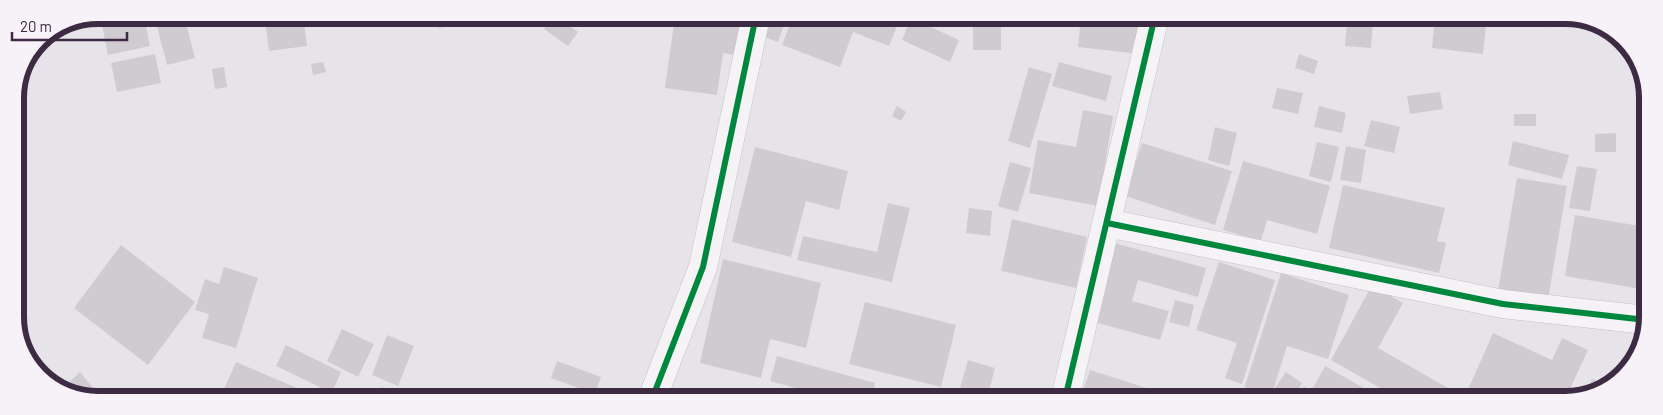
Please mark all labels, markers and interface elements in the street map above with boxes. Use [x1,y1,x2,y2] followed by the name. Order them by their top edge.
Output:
[12,10,128,42] scale bar
[20,17,52,35] text: 20 m

